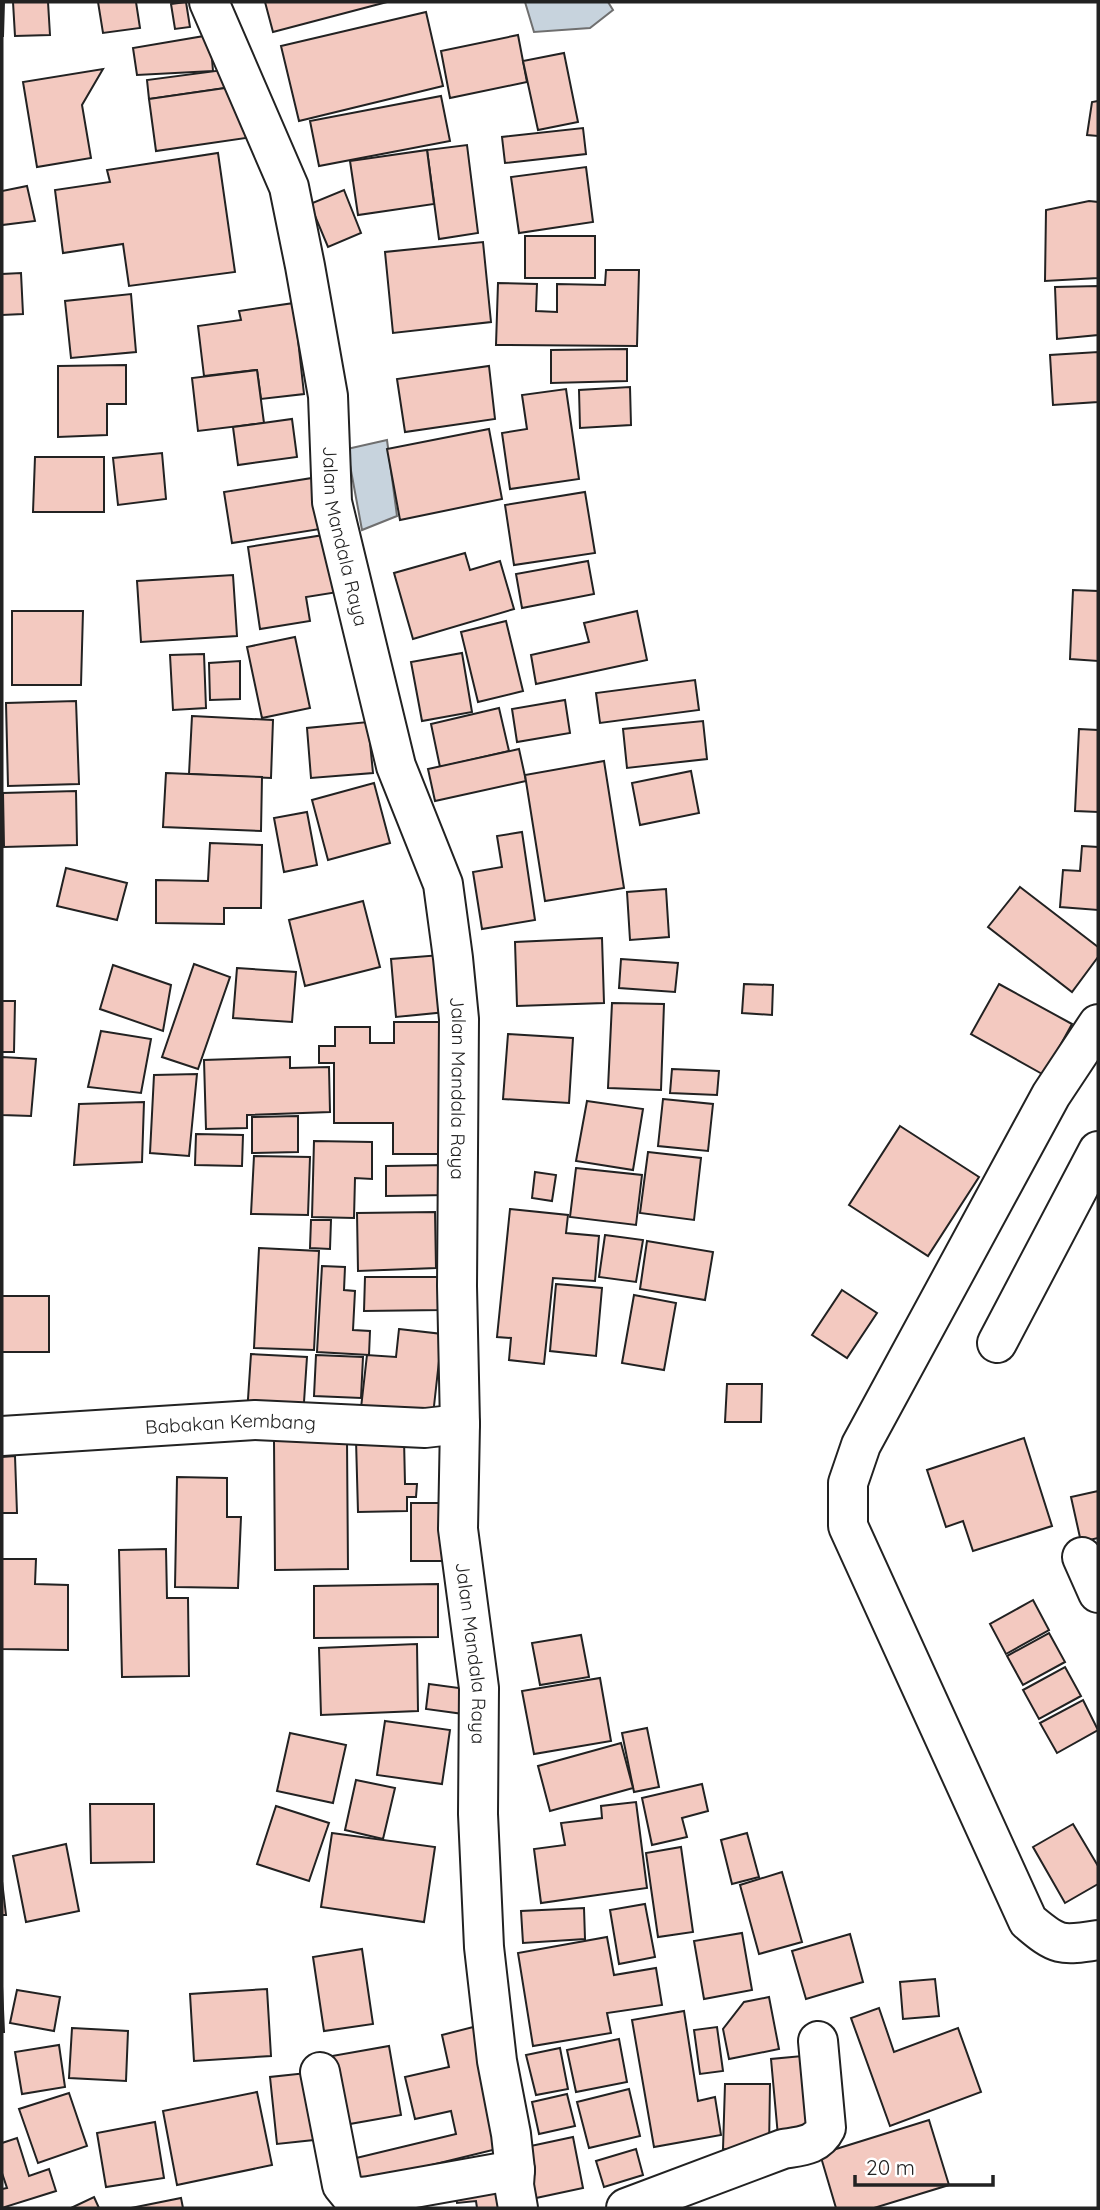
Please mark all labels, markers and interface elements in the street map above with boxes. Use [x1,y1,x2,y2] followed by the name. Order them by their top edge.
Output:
[318,446,374,629] street label: Jalan Mandala Raya
[445,995,471,1180] street label: Jalan Mandala Raya
[144,1408,317,1439] street label: Babakan Kembang
[450,1560,491,1744] street label: Jalan Mandala Raya
[855,2144,993,2188] scale bar
[866,2154,915,2180] text: 20 m

